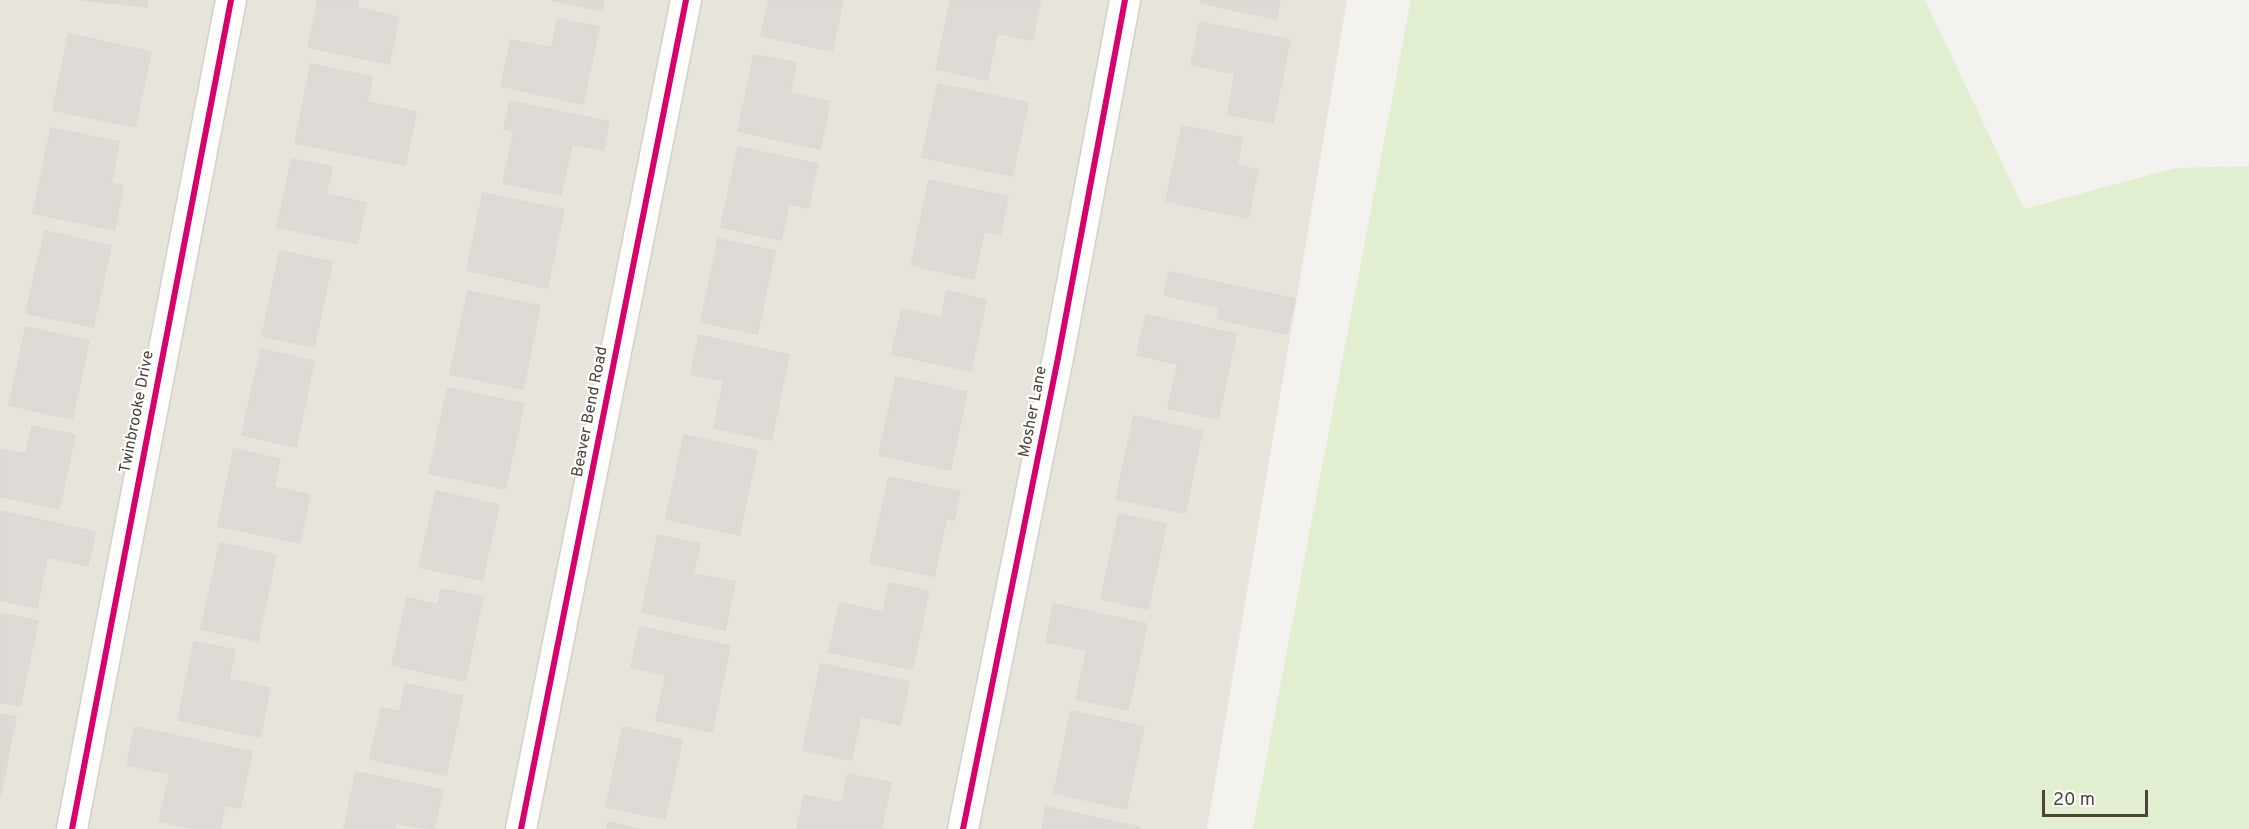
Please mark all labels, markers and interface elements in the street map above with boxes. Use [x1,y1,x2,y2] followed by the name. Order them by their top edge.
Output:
[569,345,613,479] street label: Beaver Bend Road
[117,349,159,475] street label: Twinbrooke Drive
[1016,365,1052,459] street label: Mosher Lane
[2045,778,2152,816] scale bar
[2053,789,2095,812] text: 20 m

